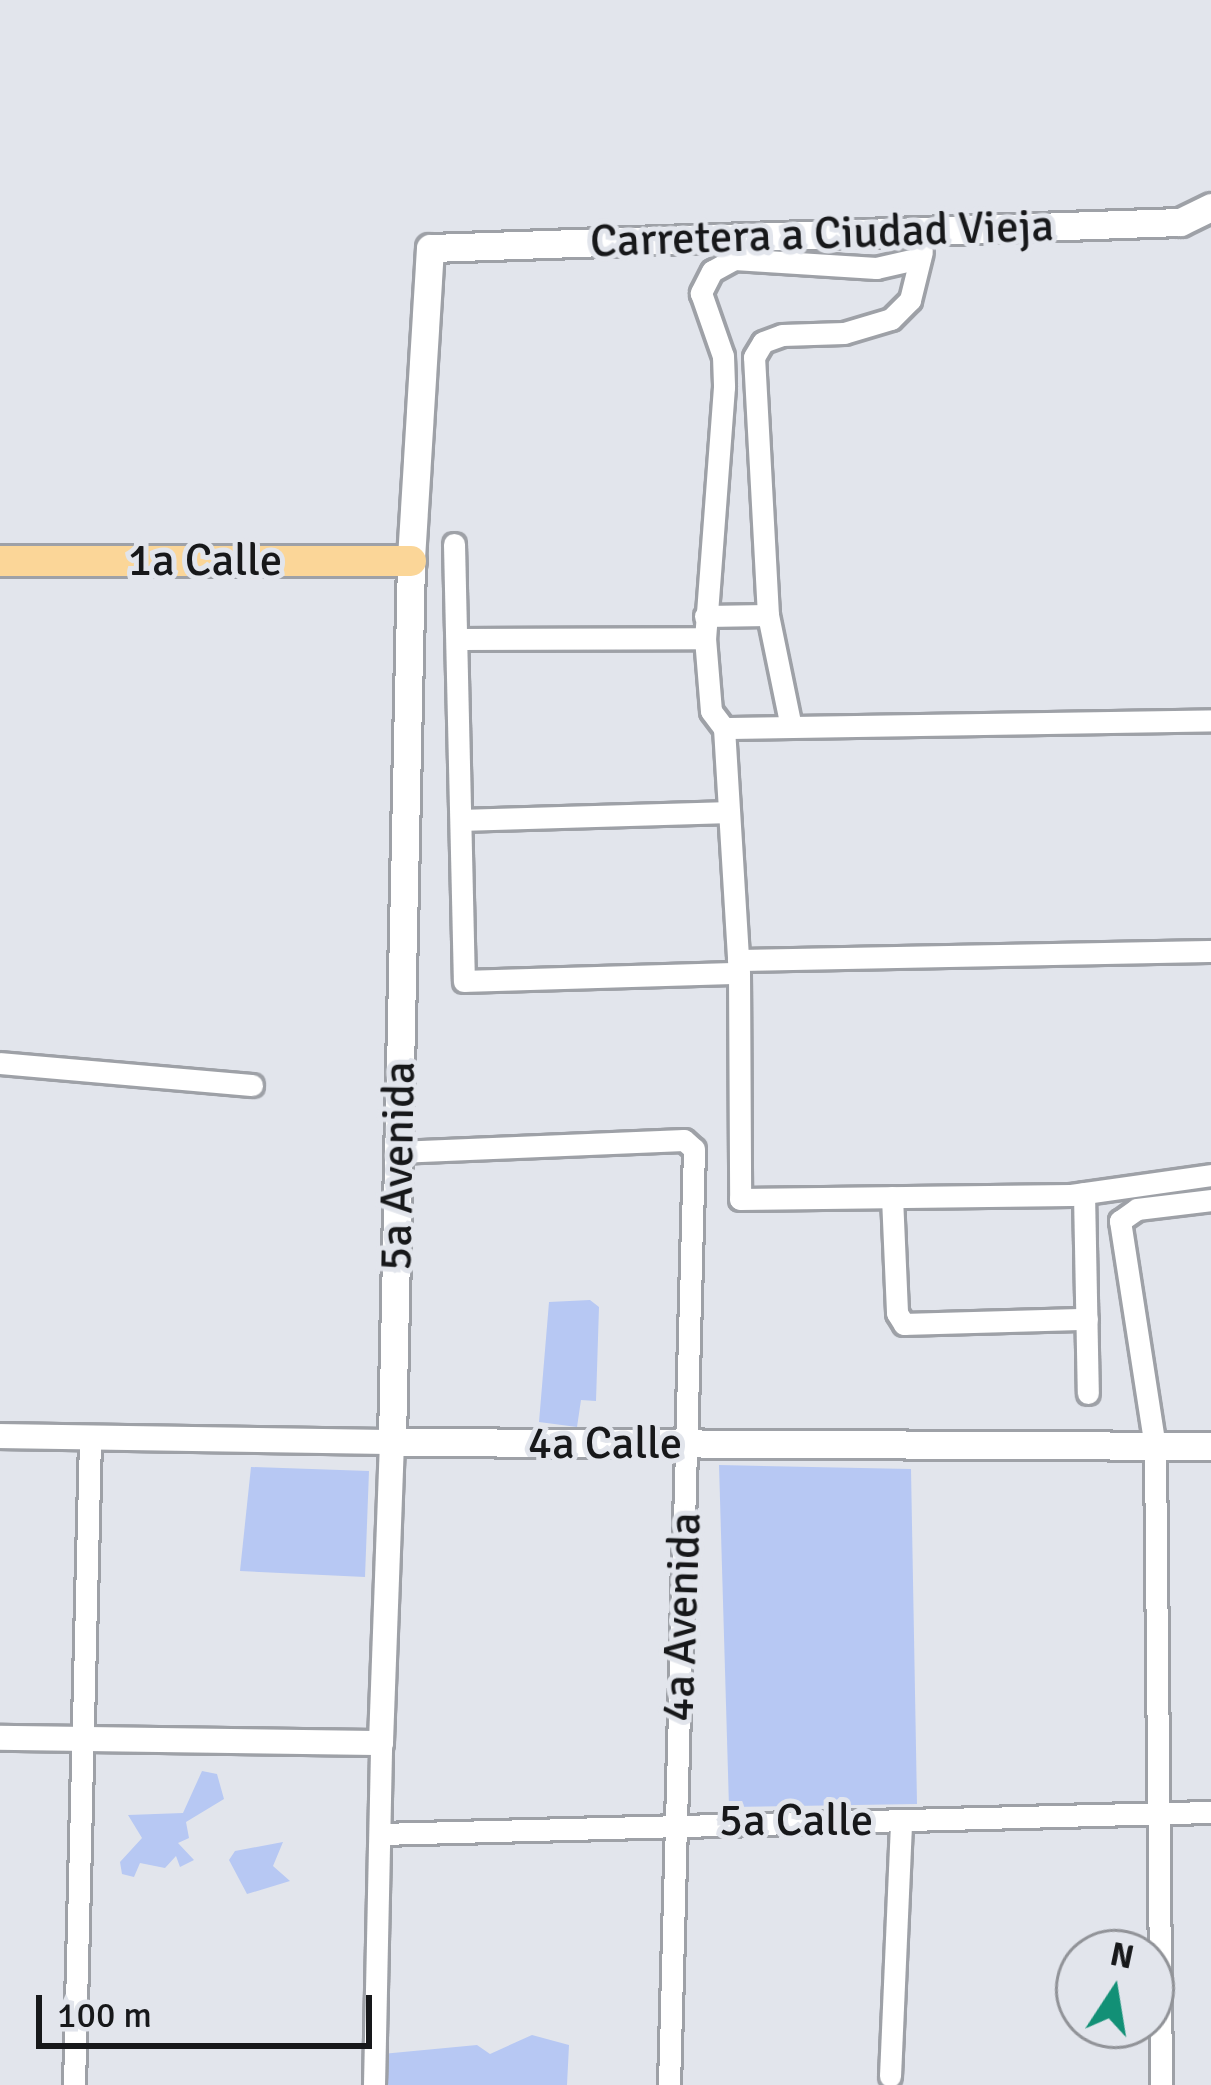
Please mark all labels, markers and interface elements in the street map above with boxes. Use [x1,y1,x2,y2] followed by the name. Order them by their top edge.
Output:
[589,199,1055,269] street label: Carretera a Ciudad Vieja
[128,534,282,588] street label: 1a Calle
[369,1061,427,1271] street label: 5a Avenida
[528,1417,682,1471] street label: 4a Calle
[651,1511,713,1723] street label: 4a Avenida
[719,1794,873,1848] street label: 5a Calle
[1055,1929,1175,2049] north arrow
[1106,1934,1137,1979] text: N
[42,1971,378,2045] scale bar
[57,1993,152,2038] text: 100 m

